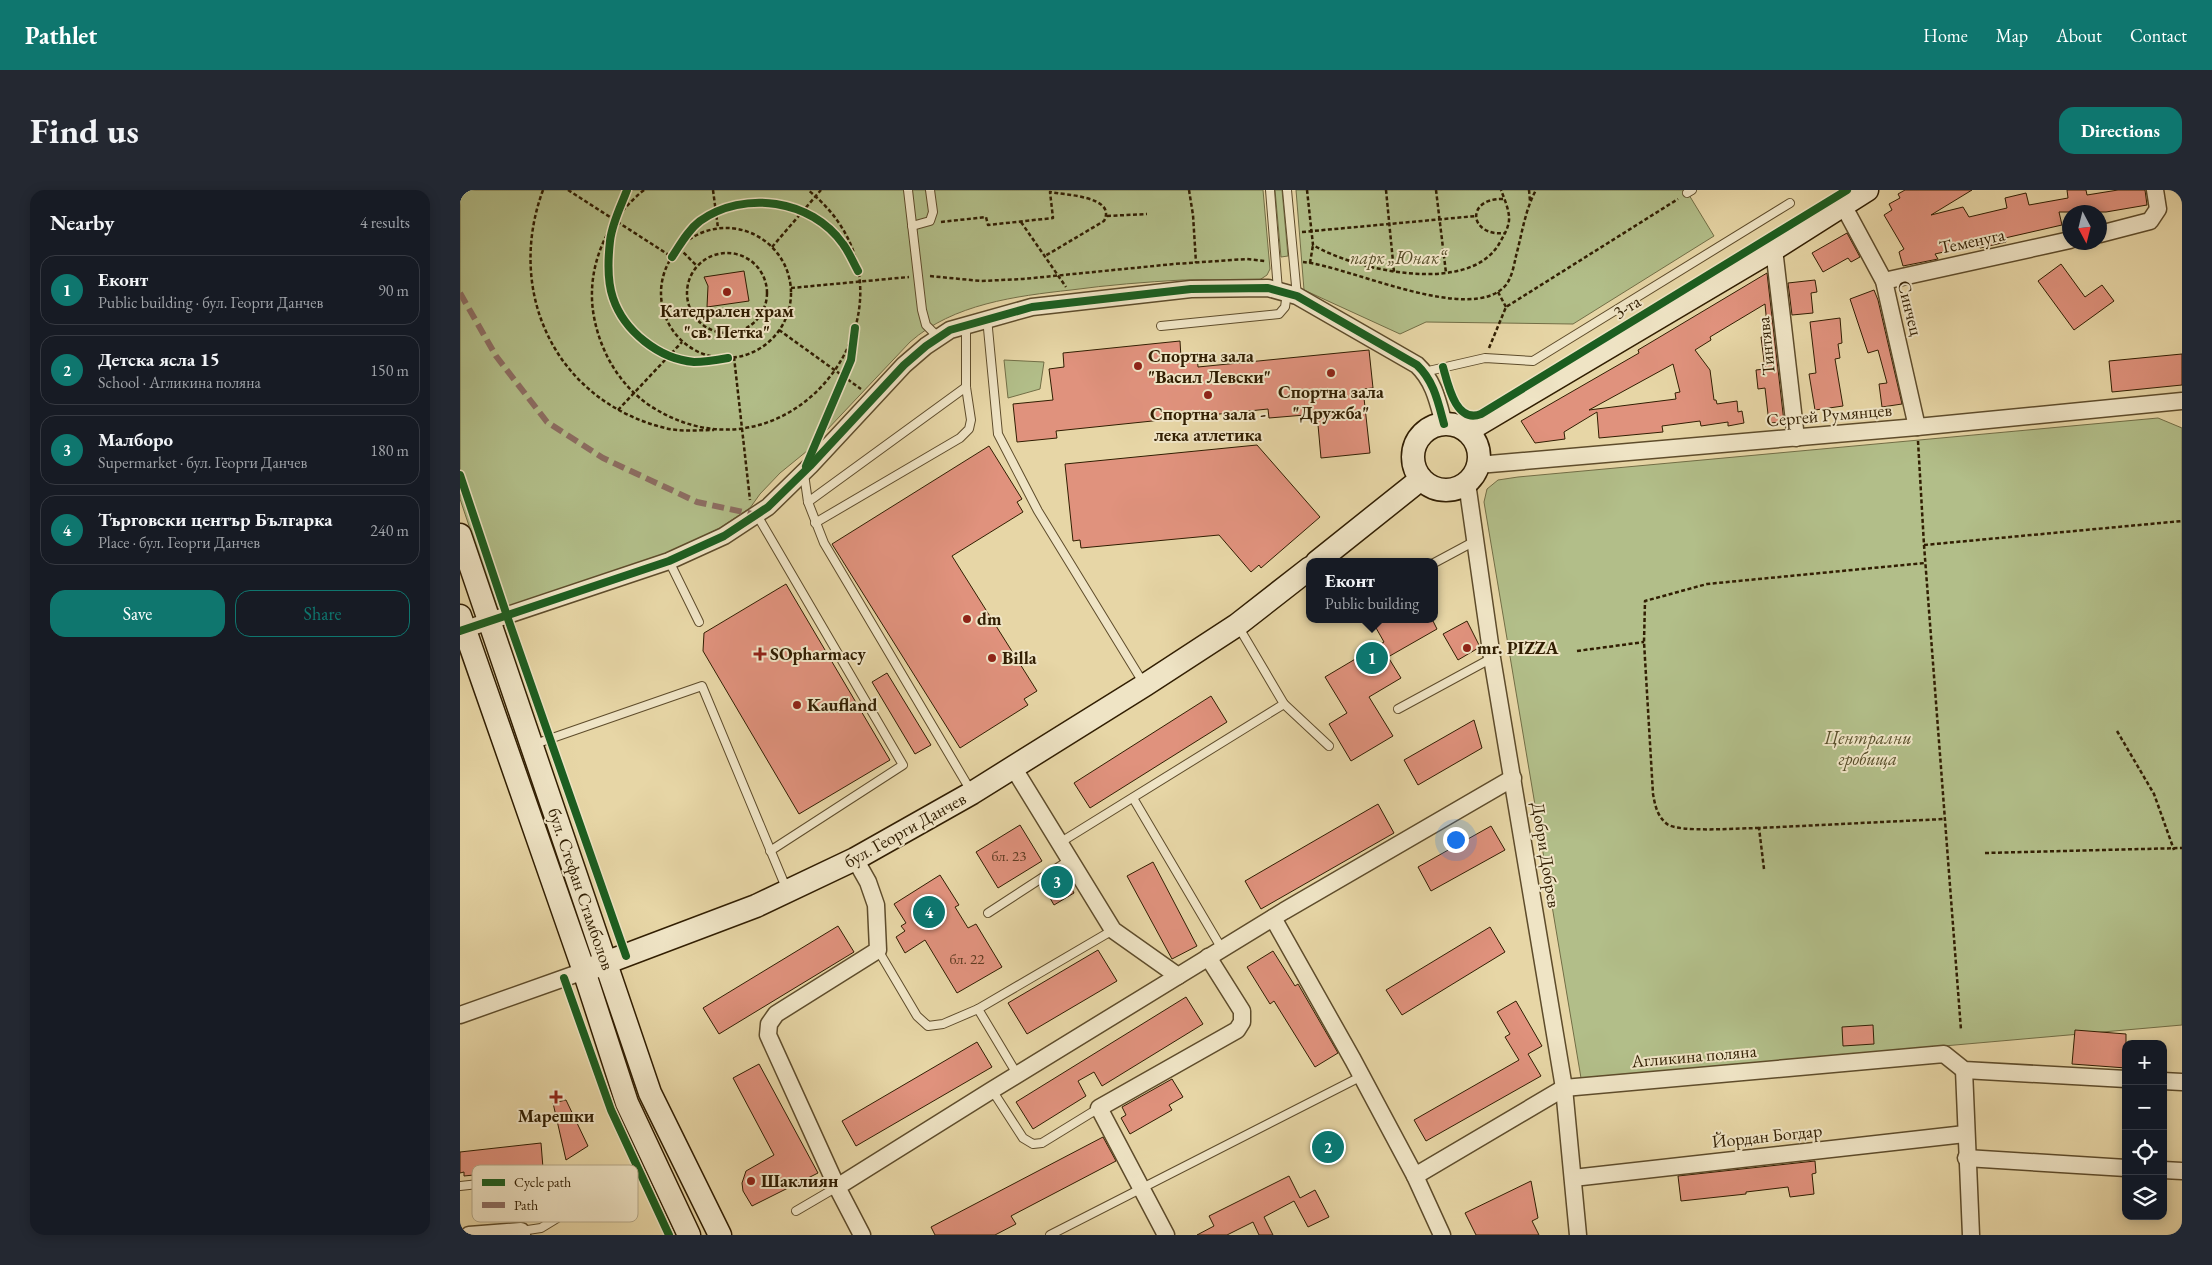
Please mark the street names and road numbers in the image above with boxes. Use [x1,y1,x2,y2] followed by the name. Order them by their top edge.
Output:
[1937,222,2007,259] street label: Теменуга
[1893,278,1929,339] street label: Синчец
[1609,289,1645,324] street label: 3-та
[1751,315,1780,377] street label: Тинтява
[1765,398,1893,431] street label: Сергей Румянцев
[840,786,970,873] street label: бул. Георги Данчев
[1527,800,1566,910] street label: Добри Добрев
[543,805,620,973] street label: бул. Стефан Стамболов
[1629,1038,1758,1073] street label: Агликина поляна
[1711,1118,1823,1153] street label: Йордан Богдар

